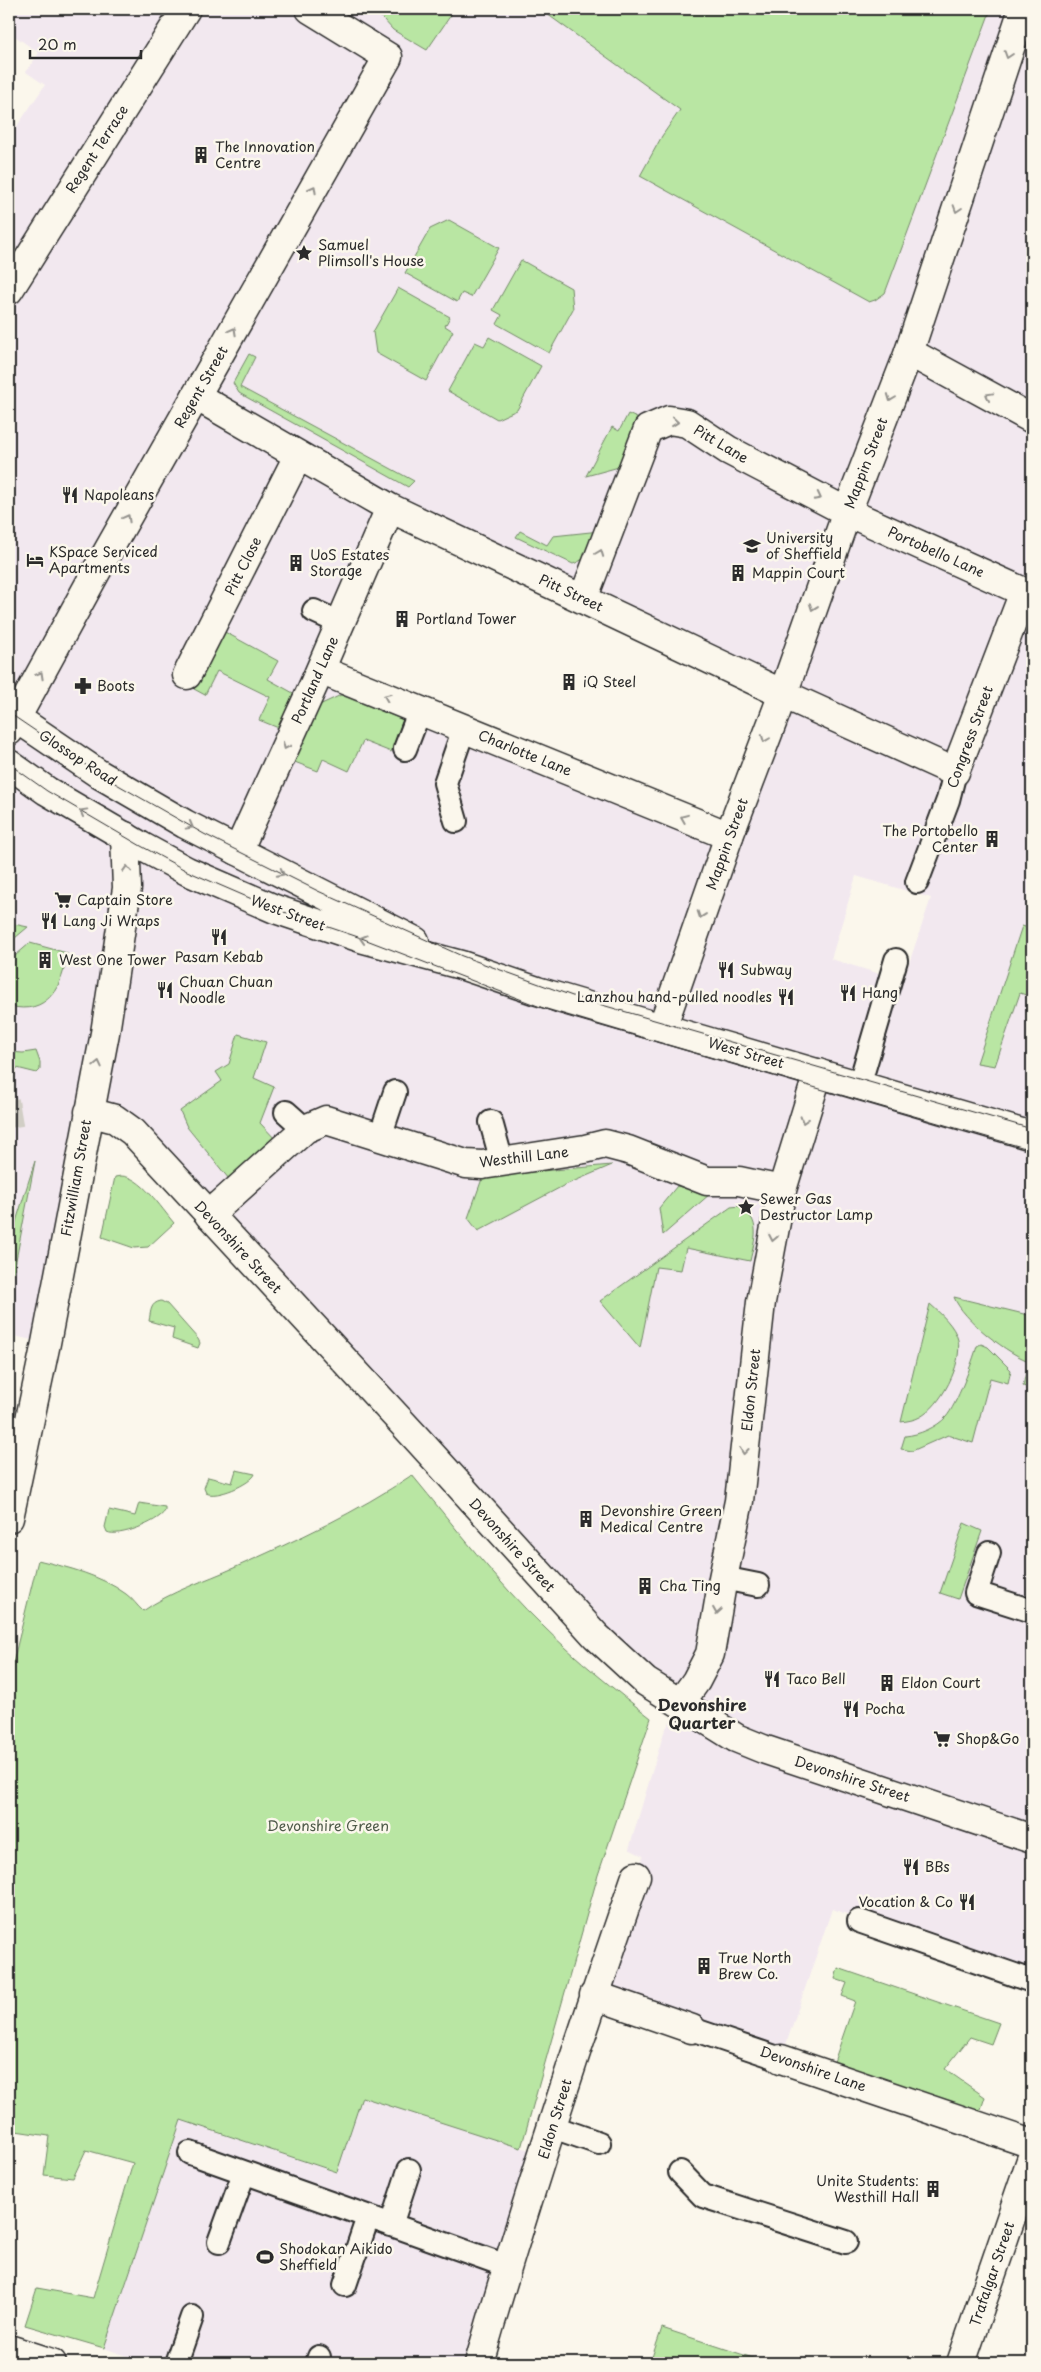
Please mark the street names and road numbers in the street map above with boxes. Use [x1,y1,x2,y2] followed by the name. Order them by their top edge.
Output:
[60,101,133,197] street label: Regent Terrace
[169,342,233,432] street label: Regent Street
[838,414,893,512] street label: Mappin Street
[690,419,753,468] street label: Pitt Lane
[885,521,988,582] street label: Portobello Lane
[219,533,266,599] street label: Pitt Close
[536,569,607,617] street label: Pitt Street
[286,632,343,727] street label: Portland Lane
[941,682,998,791] street label: Congress Street
[35,724,121,791] street label: Glossop Road
[475,724,575,781] street label: Charlotte Lane
[700,795,753,893] street label: Mappin Street
[248,889,329,936] street label: West Street
[706,1032,787,1073] street label: West Street
[55,1117,96,1238] street label: Fitzwilliam Street
[478,1141,570,1172] street label: Westhill Lane
[190,1196,287,1298] street label: Devonshire Street
[736,1347,765,1432] street label: Eldon Street
[464,1493,561,1597] street label: Devonshire Street
[792,1750,913,1807] street label: Devonshire Street
[757,2040,869,2097] street label: Devonshire Lane
[532,2076,577,2162] street label: Eldon Street
[964,2218,1019,2329] street label: Trafalgar Street

